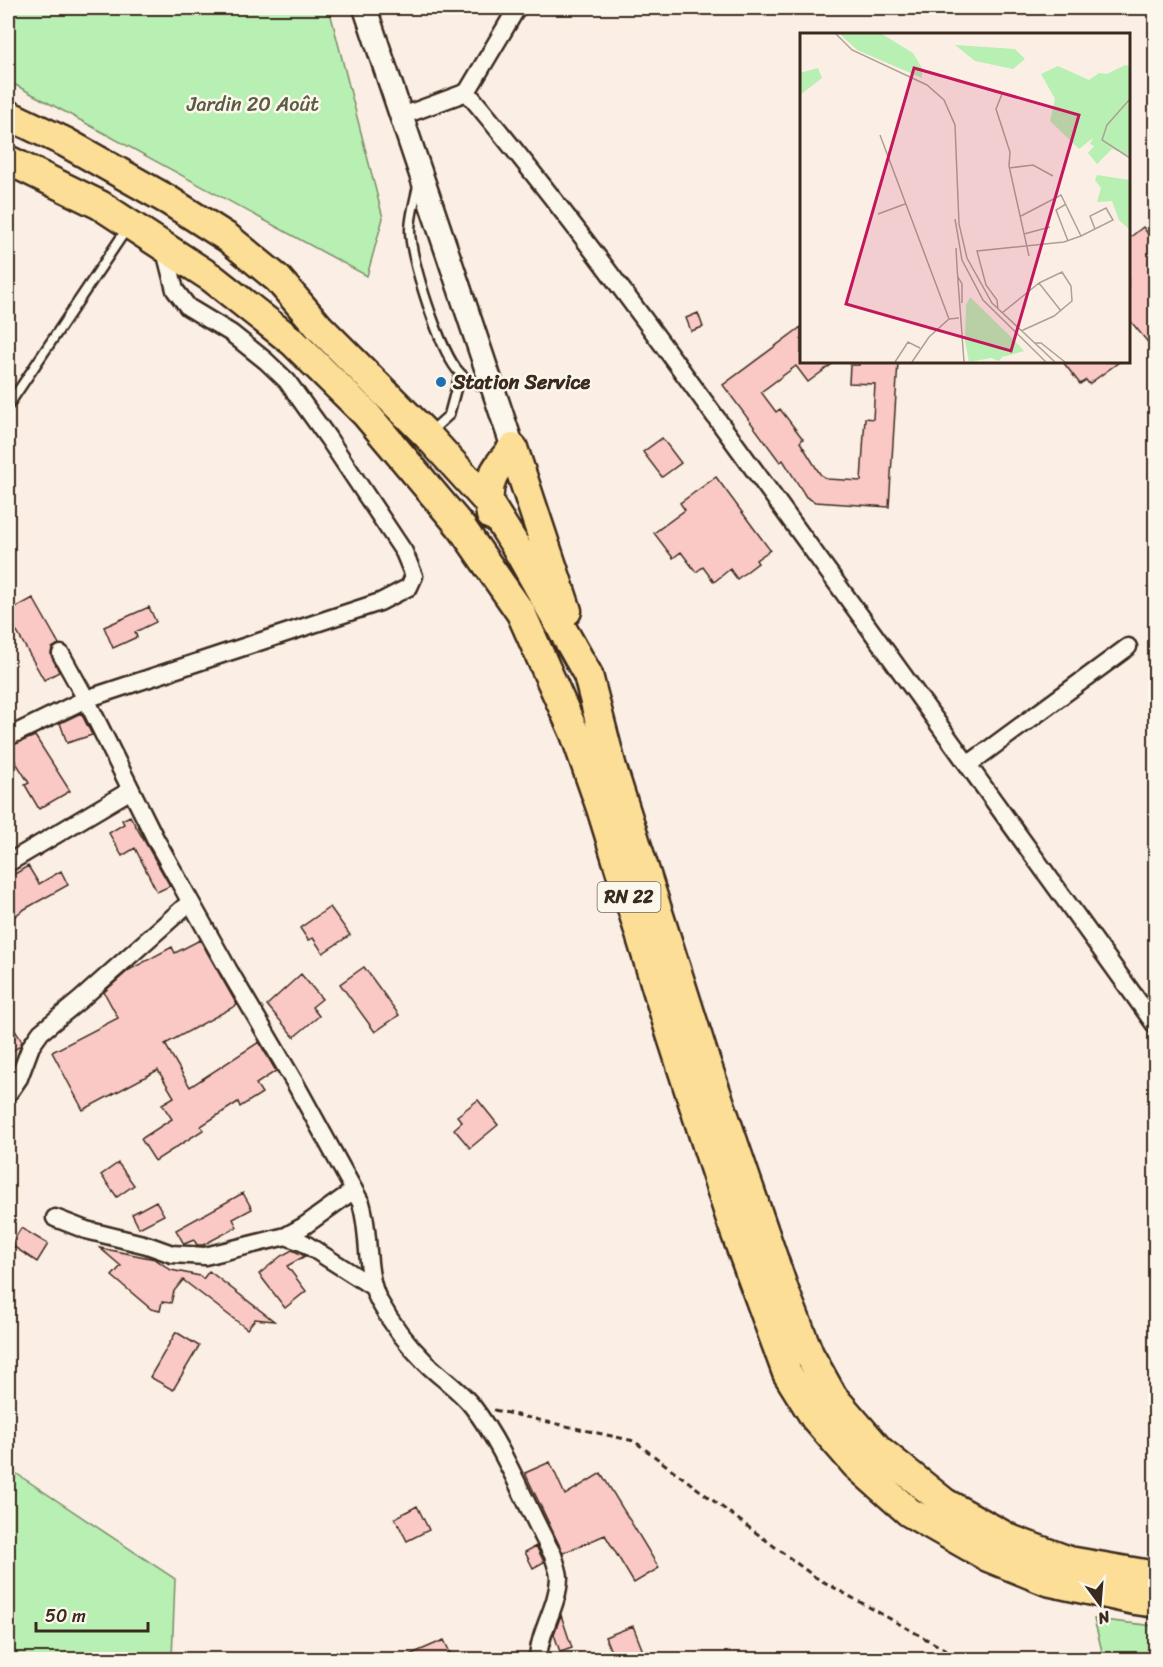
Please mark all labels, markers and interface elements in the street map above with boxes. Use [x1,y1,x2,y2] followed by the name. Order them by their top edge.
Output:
[800,33,1130,363] inset map
[186,87,319,122] park label: Jardin 20 Août
[452,365,590,400] place label: Station Service
[434,375,448,389] marker: Station Service
[598,882,660,912] road number: RN 22
[1070,1574,1130,1634] north arrow
[36,1595,148,1633] scale bar
[45,1600,86,1632] text: 50 m
[1094,1602,1114,1634] text: N

